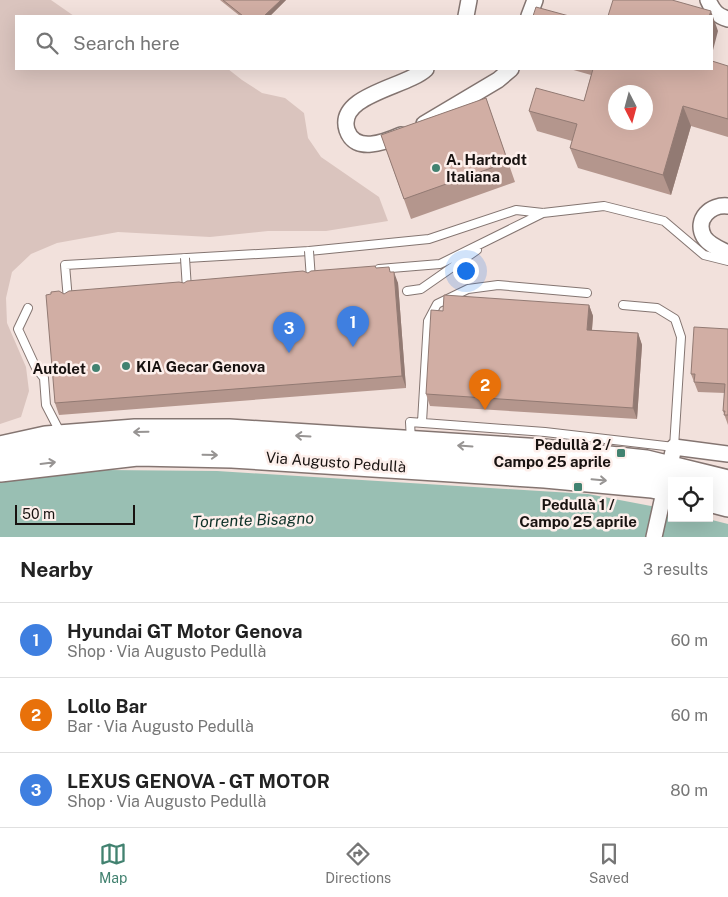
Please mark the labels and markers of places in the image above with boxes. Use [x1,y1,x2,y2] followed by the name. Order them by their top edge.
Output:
[446,151,527,185] place label: A. Hartrodt Italiana
[430,162,442,174] marker: A. Hartrodt Italiana
[337,306,369,347] pin: 1
[273,312,305,353] pin: 3
[136,358,265,375] place label: KIA Gecar Genova
[33,360,86,377] place label: Autolet
[120,360,132,372] marker: KIA Gecar Genova
[90,362,102,374] marker: Autolet
[469,369,501,410] pin: 2
[493,436,611,470] place label: Pedullà 2 / Campo 25 aprile
[615,447,627,459] marker: Pedullà 2 / Campo 25 aprile
[572,481,584,493] marker: Pedullà 1 / Campo 25 aprile
[519,496,637,530] place label: Pedullà 1 / Campo 25 aprile

